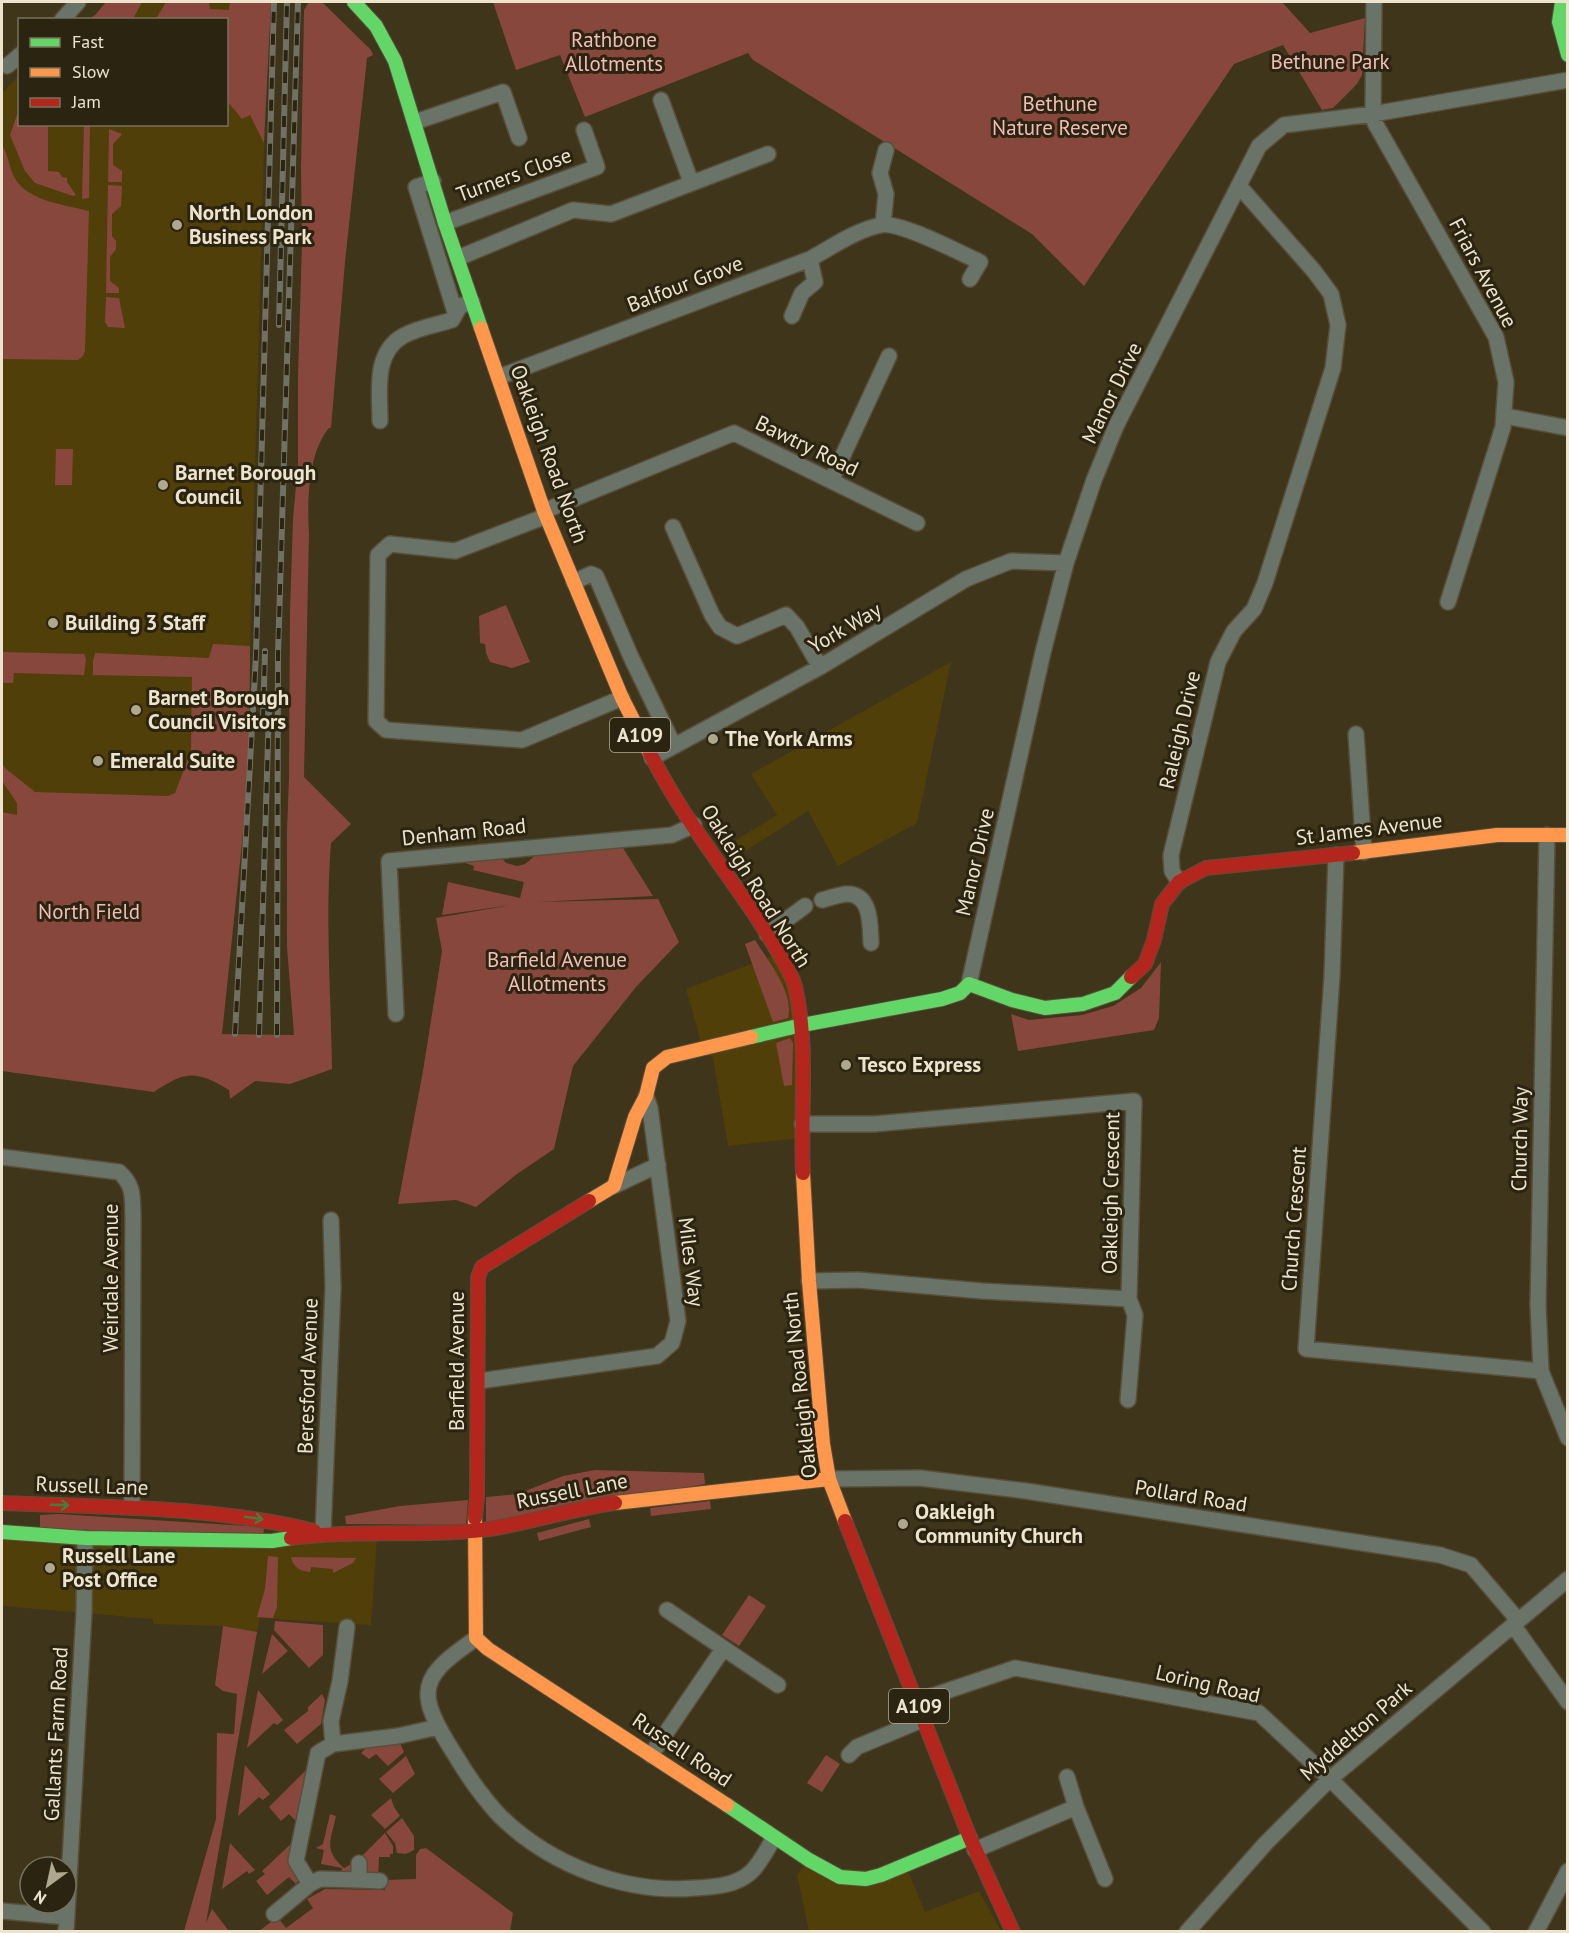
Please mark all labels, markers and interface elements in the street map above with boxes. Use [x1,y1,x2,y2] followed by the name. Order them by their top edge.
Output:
[18,18,228,126] legend
[565,26,663,77] park label: Rathbone Allotments
[72,30,104,53] text: Fast
[1270,48,1390,75] park label: Bethune Park
[72,60,110,83] text: Slow
[71,90,101,113] text: Jam
[992,90,1128,141] park label: Bethune Nature Reserve
[453,141,575,208] street label: Turners Close
[189,199,313,250] place label: North London Business Park
[1443,213,1524,332] street label: Friars Avenue
[170,218,184,232] marker: North London Business Park
[623,249,747,318] street label: Balfour Grove
[1075,338,1148,448] street label: Manor Drive
[505,361,594,547] street label: Oakleigh Road North
[751,409,863,482] street label: Bawtry Road
[175,459,316,510] place label: Barnet Borough Council
[156,478,170,492] marker: Barnet Borough Council
[803,596,886,659] street label: York Way
[65,609,206,636] place label: Building 3 Staff
[46,616,60,630] marker: Building 3 Staff
[1153,668,1206,792] street label: Raleigh Drive
[148,684,289,735] place label: Barnet Borough Council Visitors
[129,703,143,717] marker: Barnet Borough Council Visitors
[610,718,670,752] road number: A109
[725,725,853,752] place label: The York Arms
[706,732,720,746] marker: The York Arms
[110,747,235,774] place label: Emerald Suite
[91,754,105,768] marker: Emerald Suite
[695,799,818,972] street label: Oakleigh Road North
[949,805,1000,918] street label: Manor Drive
[1294,806,1444,851] street label: St James Avenue
[400,812,527,851] street label: Denham Road
[38,898,140,925] park label: North Field
[487,946,627,997] park label: Barfield Avenue Allotments
[858,1051,981,1078] place label: Tesco Express
[839,1058,853,1072] marker: Tesco Express
[1505,1086,1534,1192] street label: Church Way
[1096,1112,1125,1274] street label: Oakleigh Crescent
[1275,1146,1312,1292] street label: Church Crescent
[97,1204,124,1352] street label: Weirdale Avenue
[673,1216,710,1308] street label: Miles Way
[776,1290,823,1480] street label: Oakleigh Road North
[443,1291,470,1431] street label: Barfield Avenue
[291,1297,324,1455] street label: Beresford Avenue
[514,1466,630,1515] street label: Russell Lane
[35,1470,149,1501] street label: Russell Lane
[1133,1473,1249,1518] street label: Pollard Road
[915,1498,1083,1549] place label: Oakleigh Community Church
[49,1500,69,1511] one-way arrow
[244,1513,264,1524] one-way arrow
[896,1517,910,1531] marker: Oakleigh Community Church
[62,1542,175,1593] place label: Russell Lane Post Office
[43,1561,57,1575] marker: Russell Lane Post Office
[37,1646,74,1822] street label: Gallants Farm Road
[1153,1658,1263,1709] street label: Loring Road
[1294,1675,1417,1787] street label: Myddelton Park
[889,1689,949,1723] road number: A109
[627,1706,737,1793] street label: Russell Road
[18,1855,78,1915] north arrow
[30,1886,50,1909] text: N

